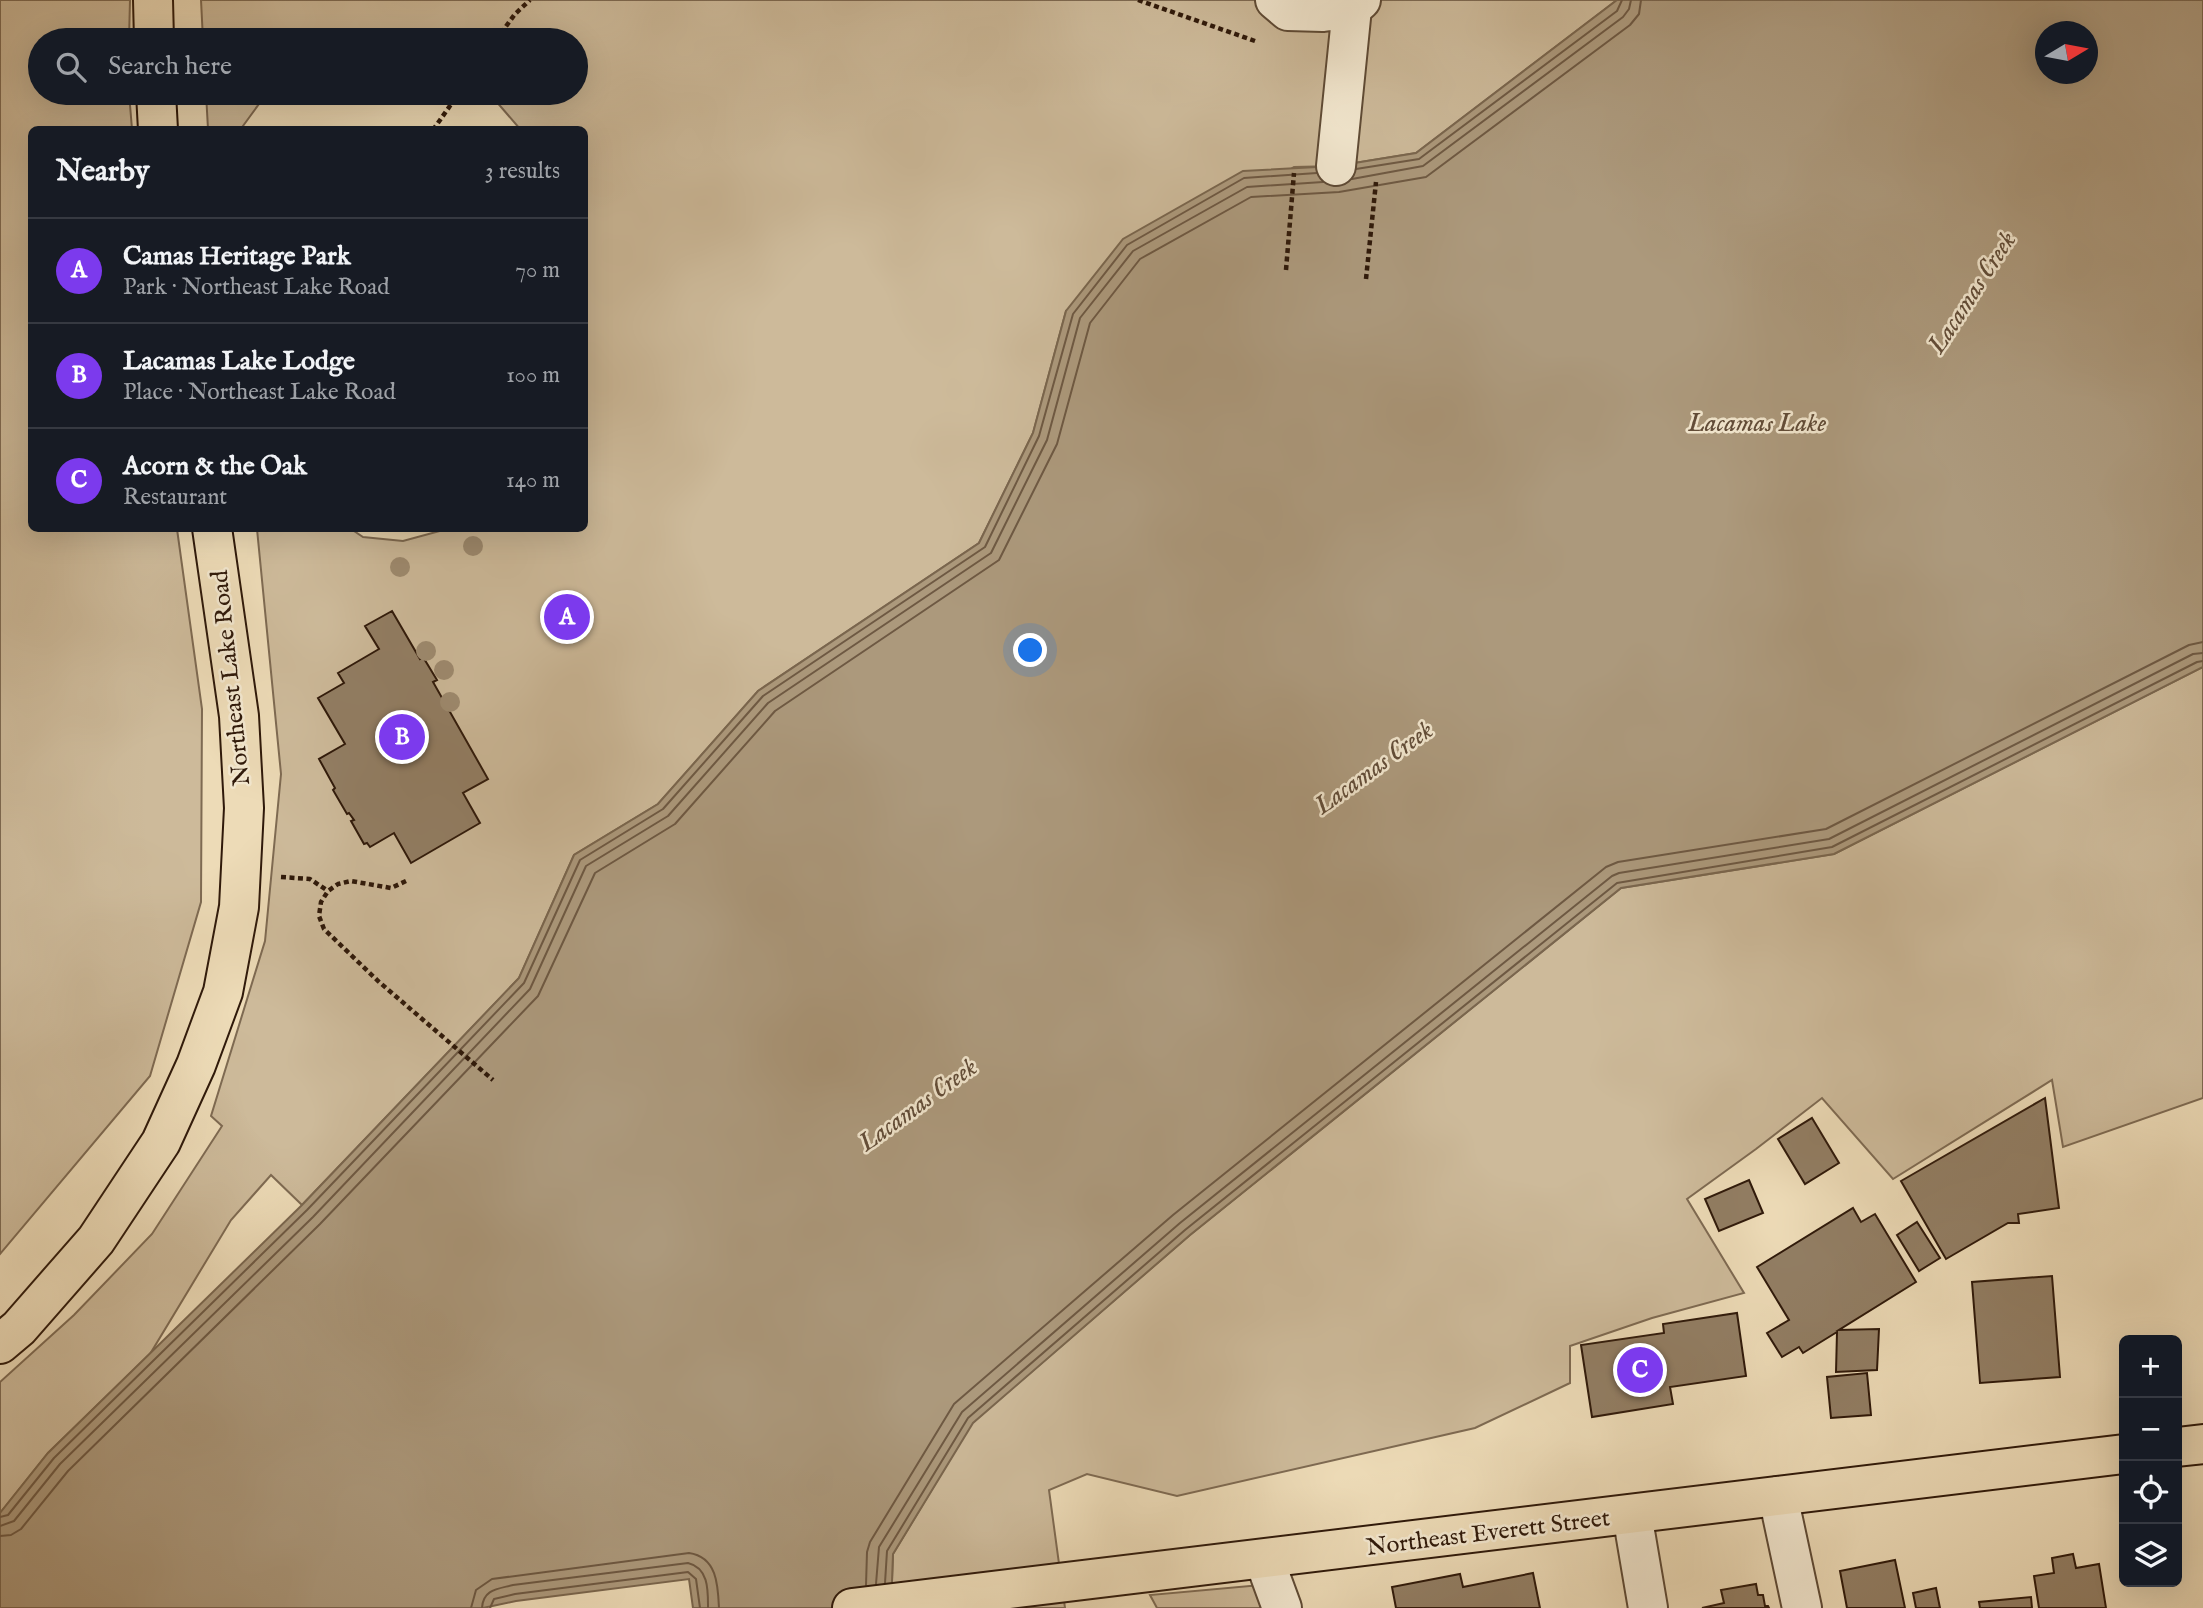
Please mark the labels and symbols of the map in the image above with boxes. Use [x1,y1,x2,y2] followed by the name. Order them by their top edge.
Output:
[2035,21,2098,84] north arrow
[1920,225,2024,361] water label: Lacamas Creek
[1687,407,1826,440] water label: Lacamas Lake
[205,568,258,787] street label: Northeast Lake Road
[544,591,590,643] pin: A
[1013,633,1047,667] your location
[379,711,425,763] pin: B
[1307,714,1440,823] water label: Lacamas Creek
[851,1051,984,1160] water label: Lacamas Creek
[1617,1344,1663,1396] pin: C
[1365,1503,1612,1564] street label: Northeast Everett Street

